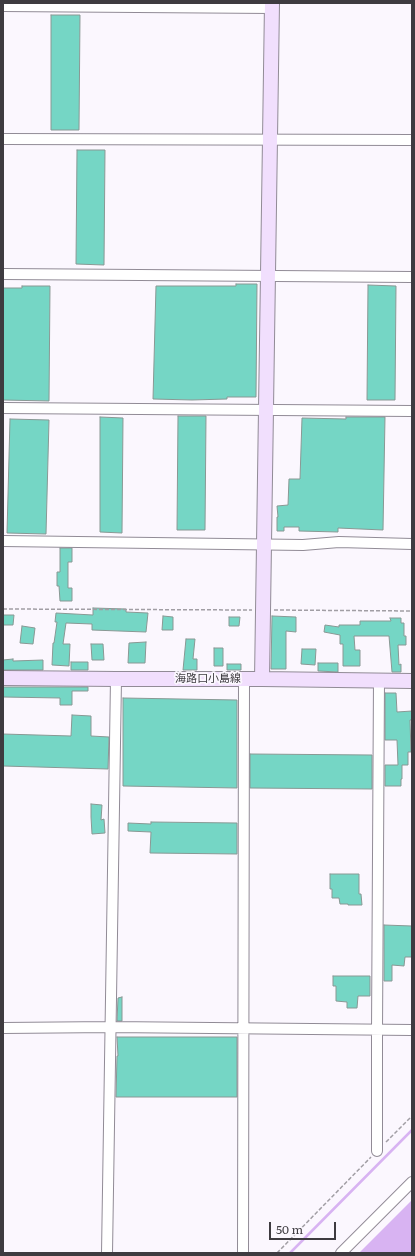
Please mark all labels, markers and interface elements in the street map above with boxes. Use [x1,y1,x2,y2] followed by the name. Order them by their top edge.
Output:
[175,672,241,686] street label: 海路口小島線
[271,1214,338,1240] scale bar
[276,1220,303,1238] text: 50 m

